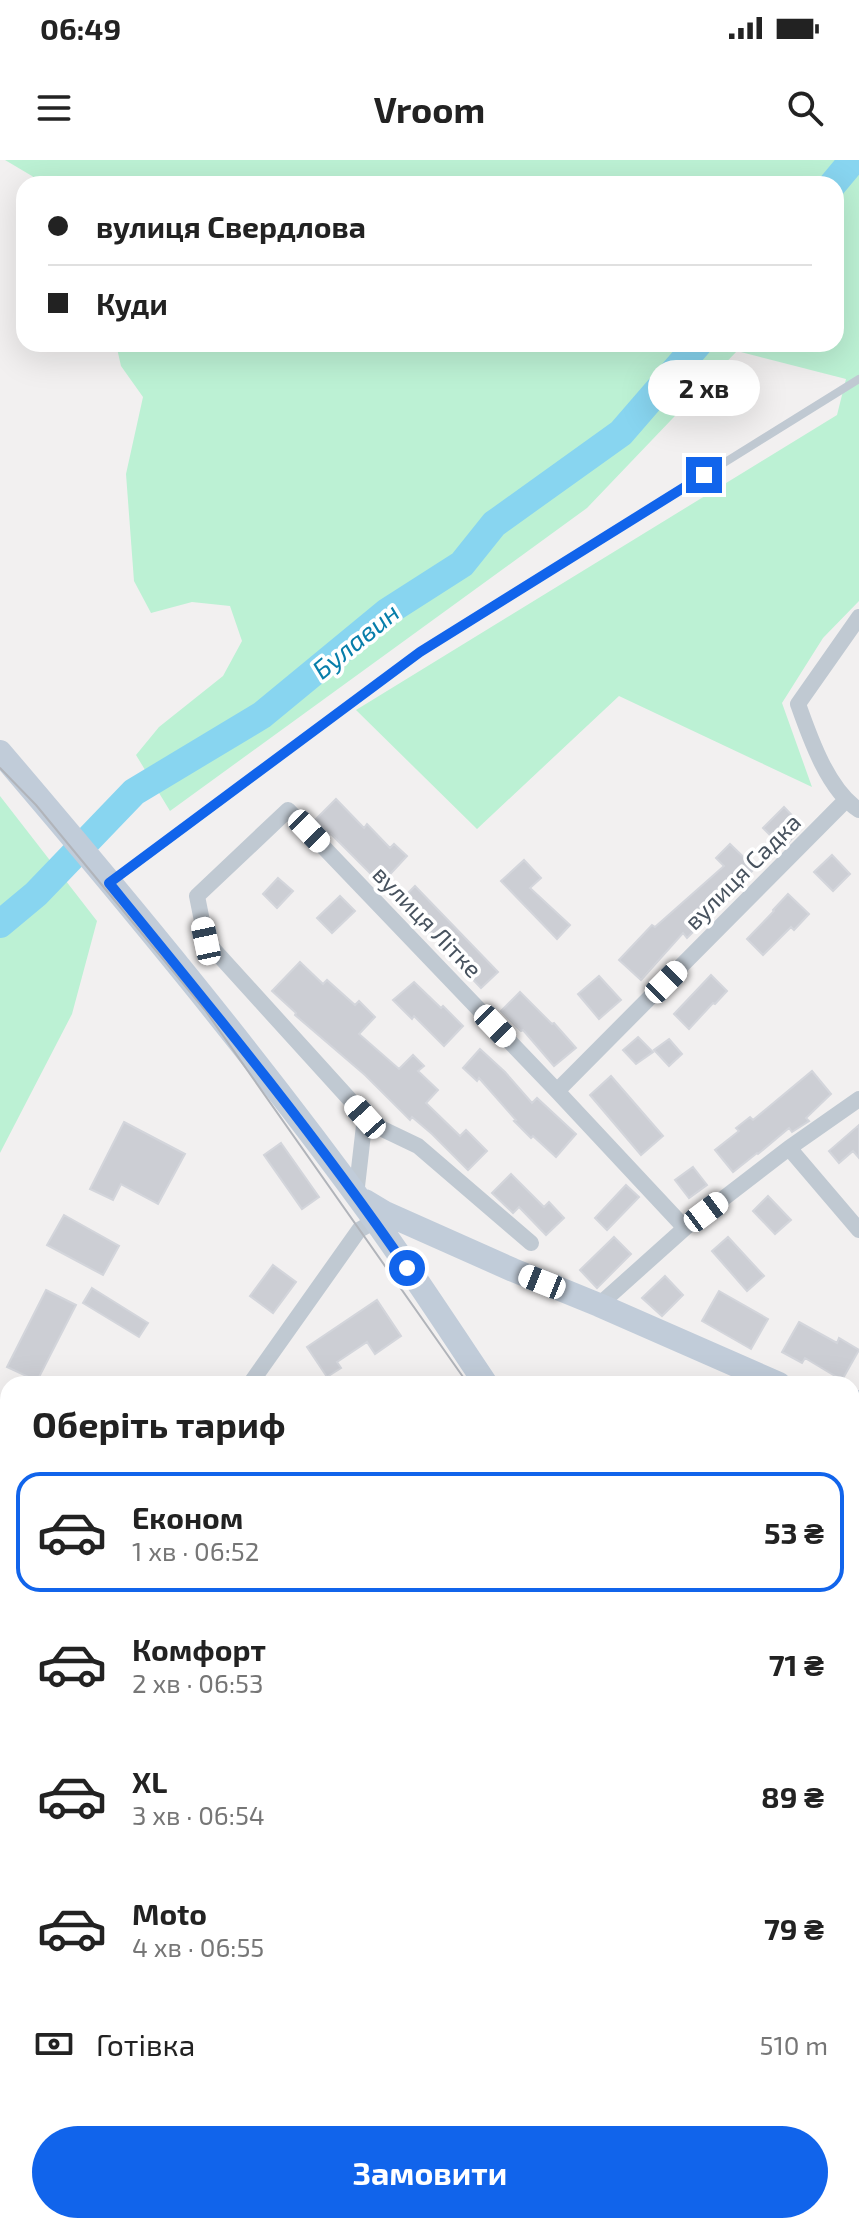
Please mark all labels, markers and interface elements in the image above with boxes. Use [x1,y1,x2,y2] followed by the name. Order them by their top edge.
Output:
[40,10,121,46] text: 06:49
[32,86,76,130] icon: menu
[783,86,827,130] icon: search
[374,87,485,130] text: Vroom
[96,208,366,244] text: вулиця Свердлова
[96,285,168,321] text: Куди
[648,359,760,415] callout: 2 хв
[679,372,729,403] text: 2 хв
[686,457,722,493] route end
[305,596,405,684] water label: Булавин
[284,805,334,857] car
[678,807,807,936] street label: вулиця Садка
[367,859,489,984] street label: вулиця Літке
[189,915,223,967] car
[641,957,691,1007] car
[470,1000,520,1052] car
[340,1091,390,1143] car
[680,1188,732,1236] car
[389,1250,425,1286] route start
[515,1262,569,1302] car
[32,1402,286,1445] text: Оберіть тариф
[36,1496,108,1568] icon: car
[132,1499,243,1535] text: Економ
[764,1514,824,1550] text: 53 ₴
[132,1535,259,1566] text: 1 хв · 06:52
[36,1628,108,1700] icon: car
[132,1631,266,1667] text: Комфорт
[769,1646,824,1682] text: 71 ₴
[132,1667,263,1698] text: 2 хв · 06:53
[36,1760,108,1832] icon: car
[132,1763,167,1799] text: XL
[761,1778,824,1814] text: 89 ₴
[132,1799,265,1830] text: 3 хв · 06:54
[36,1892,108,1964] icon: car
[132,1895,207,1931] text: Moto
[764,1910,824,1946] text: 79 ₴
[132,1931,264,1962] text: 4 хв · 06:55
[32,2022,76,2066] icon: cash
[96,2026,195,2062] text: Готівка
[759,2029,828,2060] text: 510 m
[32,2126,828,2218] button: Замовити

